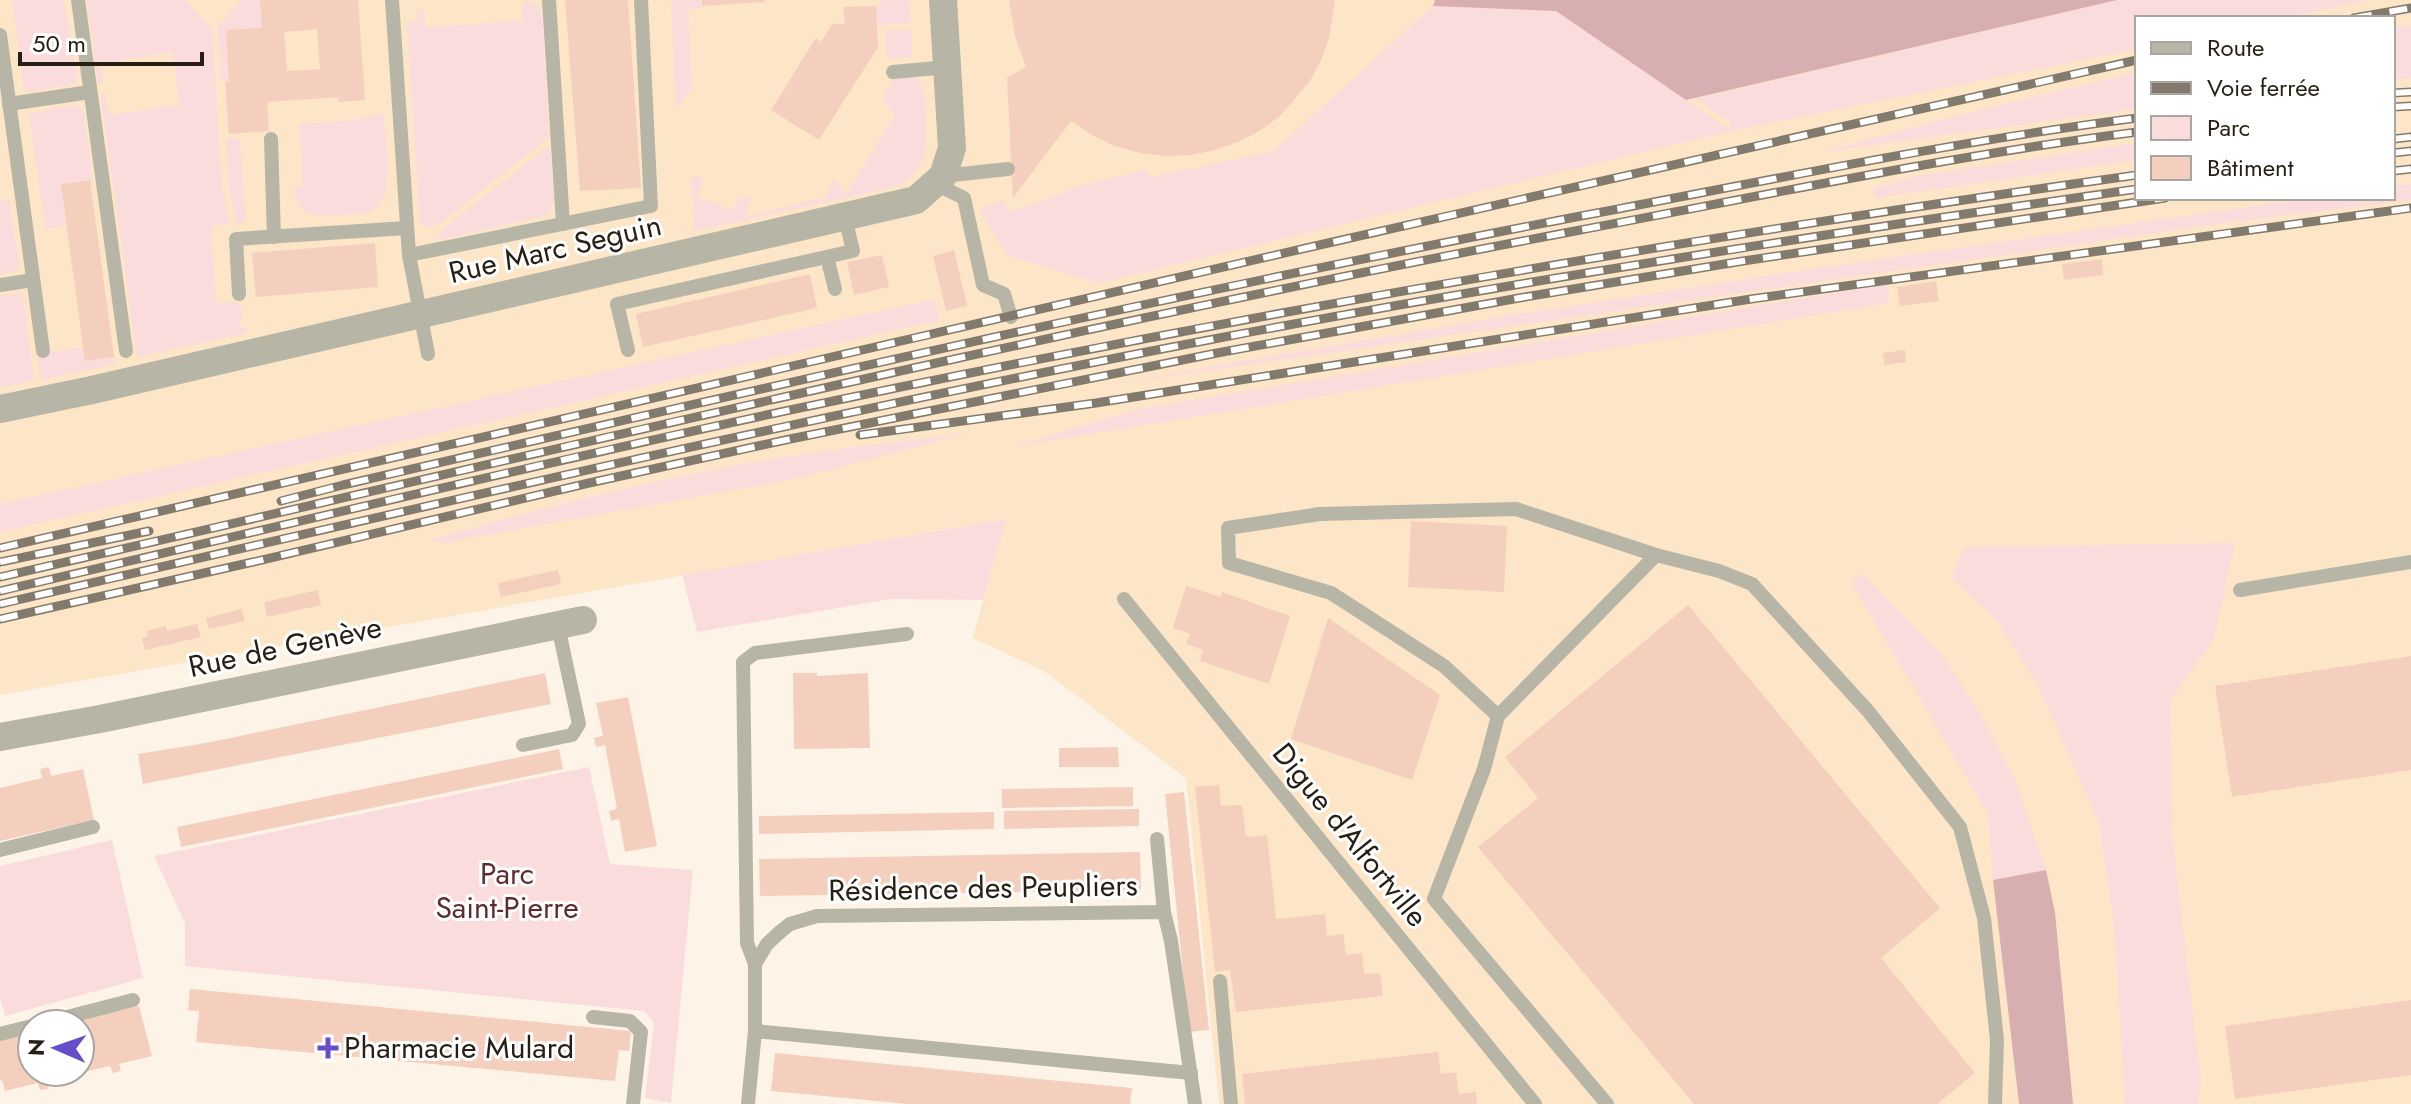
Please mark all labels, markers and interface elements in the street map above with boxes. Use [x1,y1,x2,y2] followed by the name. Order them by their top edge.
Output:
[20,16,202,66] scale bar
[2135,16,2395,200] legend
[32,26,86,61] text: 50 m
[2207,30,2264,65] text: Route
[2207,70,2320,105] text: Voie ferrée
[2207,110,2250,145] text: Parc
[2207,150,2294,185] text: Bâtiment
[444,203,666,294] street label: Rue Marc Seguin
[184,605,385,688] street label: Rue de Genève
[1263,733,1438,936] street label: Digue d'Alfortville
[435,852,579,929] park label: Parc Saint-Pierre
[828,863,1138,912] street label: Résidence des Peupliers
[16,1008,96,1088] north arrow
[344,1026,574,1069] place label: Pharmacie Mulard
[20,1038,52,1057] text: N
[319,1039,337,1057] marker: Pharmacie Mulard

